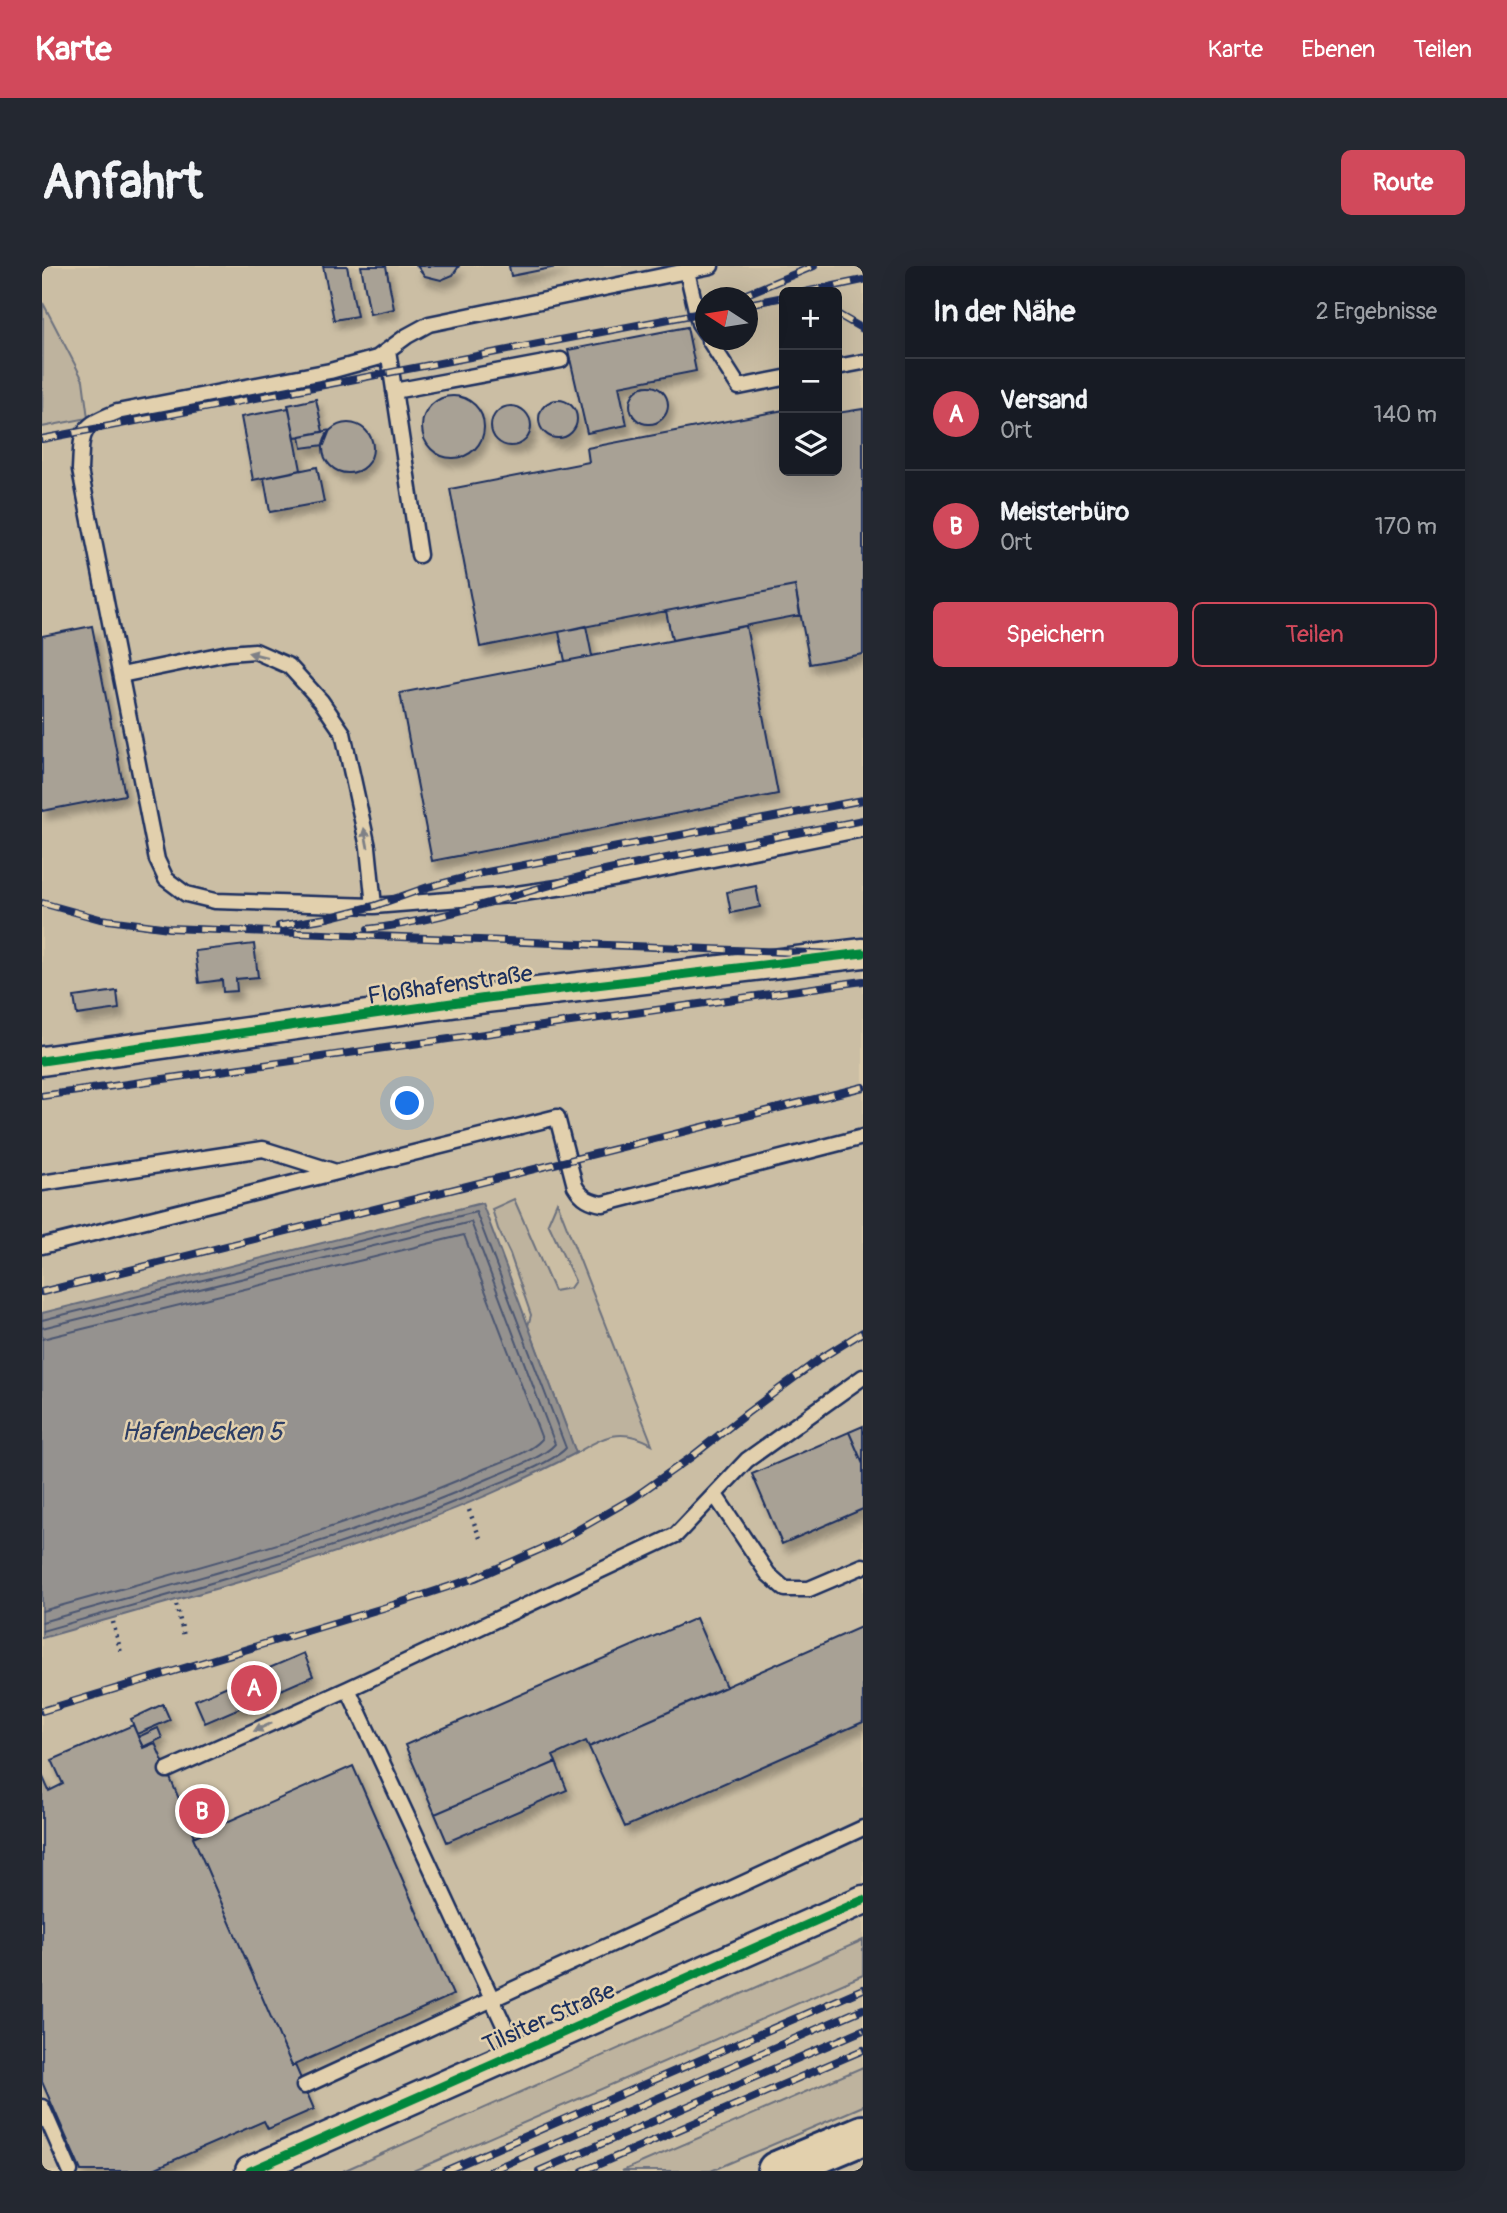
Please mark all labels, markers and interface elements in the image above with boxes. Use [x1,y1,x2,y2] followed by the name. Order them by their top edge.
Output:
[35,29,112,70] text: Karte
[1208,35,1263,64] text: Karte
[1301,35,1375,64] text: Ebenen
[1413,35,1472,64] text: Teilen
[1341,150,1465,215] button: Route
[42,152,202,213] text: Anfahrt
[695,287,758,350] north arrow
[779,287,842,476] map controls
[779,287,842,350] button: +
[933,293,1075,330] text: In der Nähe
[1316,297,1437,326] text: 2 Ergebnisse
[779,350,842,413] button: −
[1000,384,1088,416] text: Versand
[949,400,963,429] text: A
[1374,400,1437,429] text: 140 m
[779,413,842,476] button: layers
[1000,416,1032,445] text: Ort
[1000,496,1129,528] text: Meisterbüro
[949,512,963,541] text: B
[1375,512,1437,541] text: 170 m
[1000,528,1032,557] text: Ort
[933,602,1178,667] button: Speichern
[1192,602,1437,667] button: Teilen
[247,649,269,660] one-way arrow
[360,827,371,849] one-way arrow
[366,959,535,1011] street label: Floßhafenstraße
[390,1086,424,1120] your location
[122,1416,285,1448] water label: Hafenbecken 5
[231,1662,277,1714] pin: A
[253,1721,273,1733] one-way arrow
[179,1785,225,1837] pin: B
[478,1976,620,2060] street label: Tilsiter Straße

